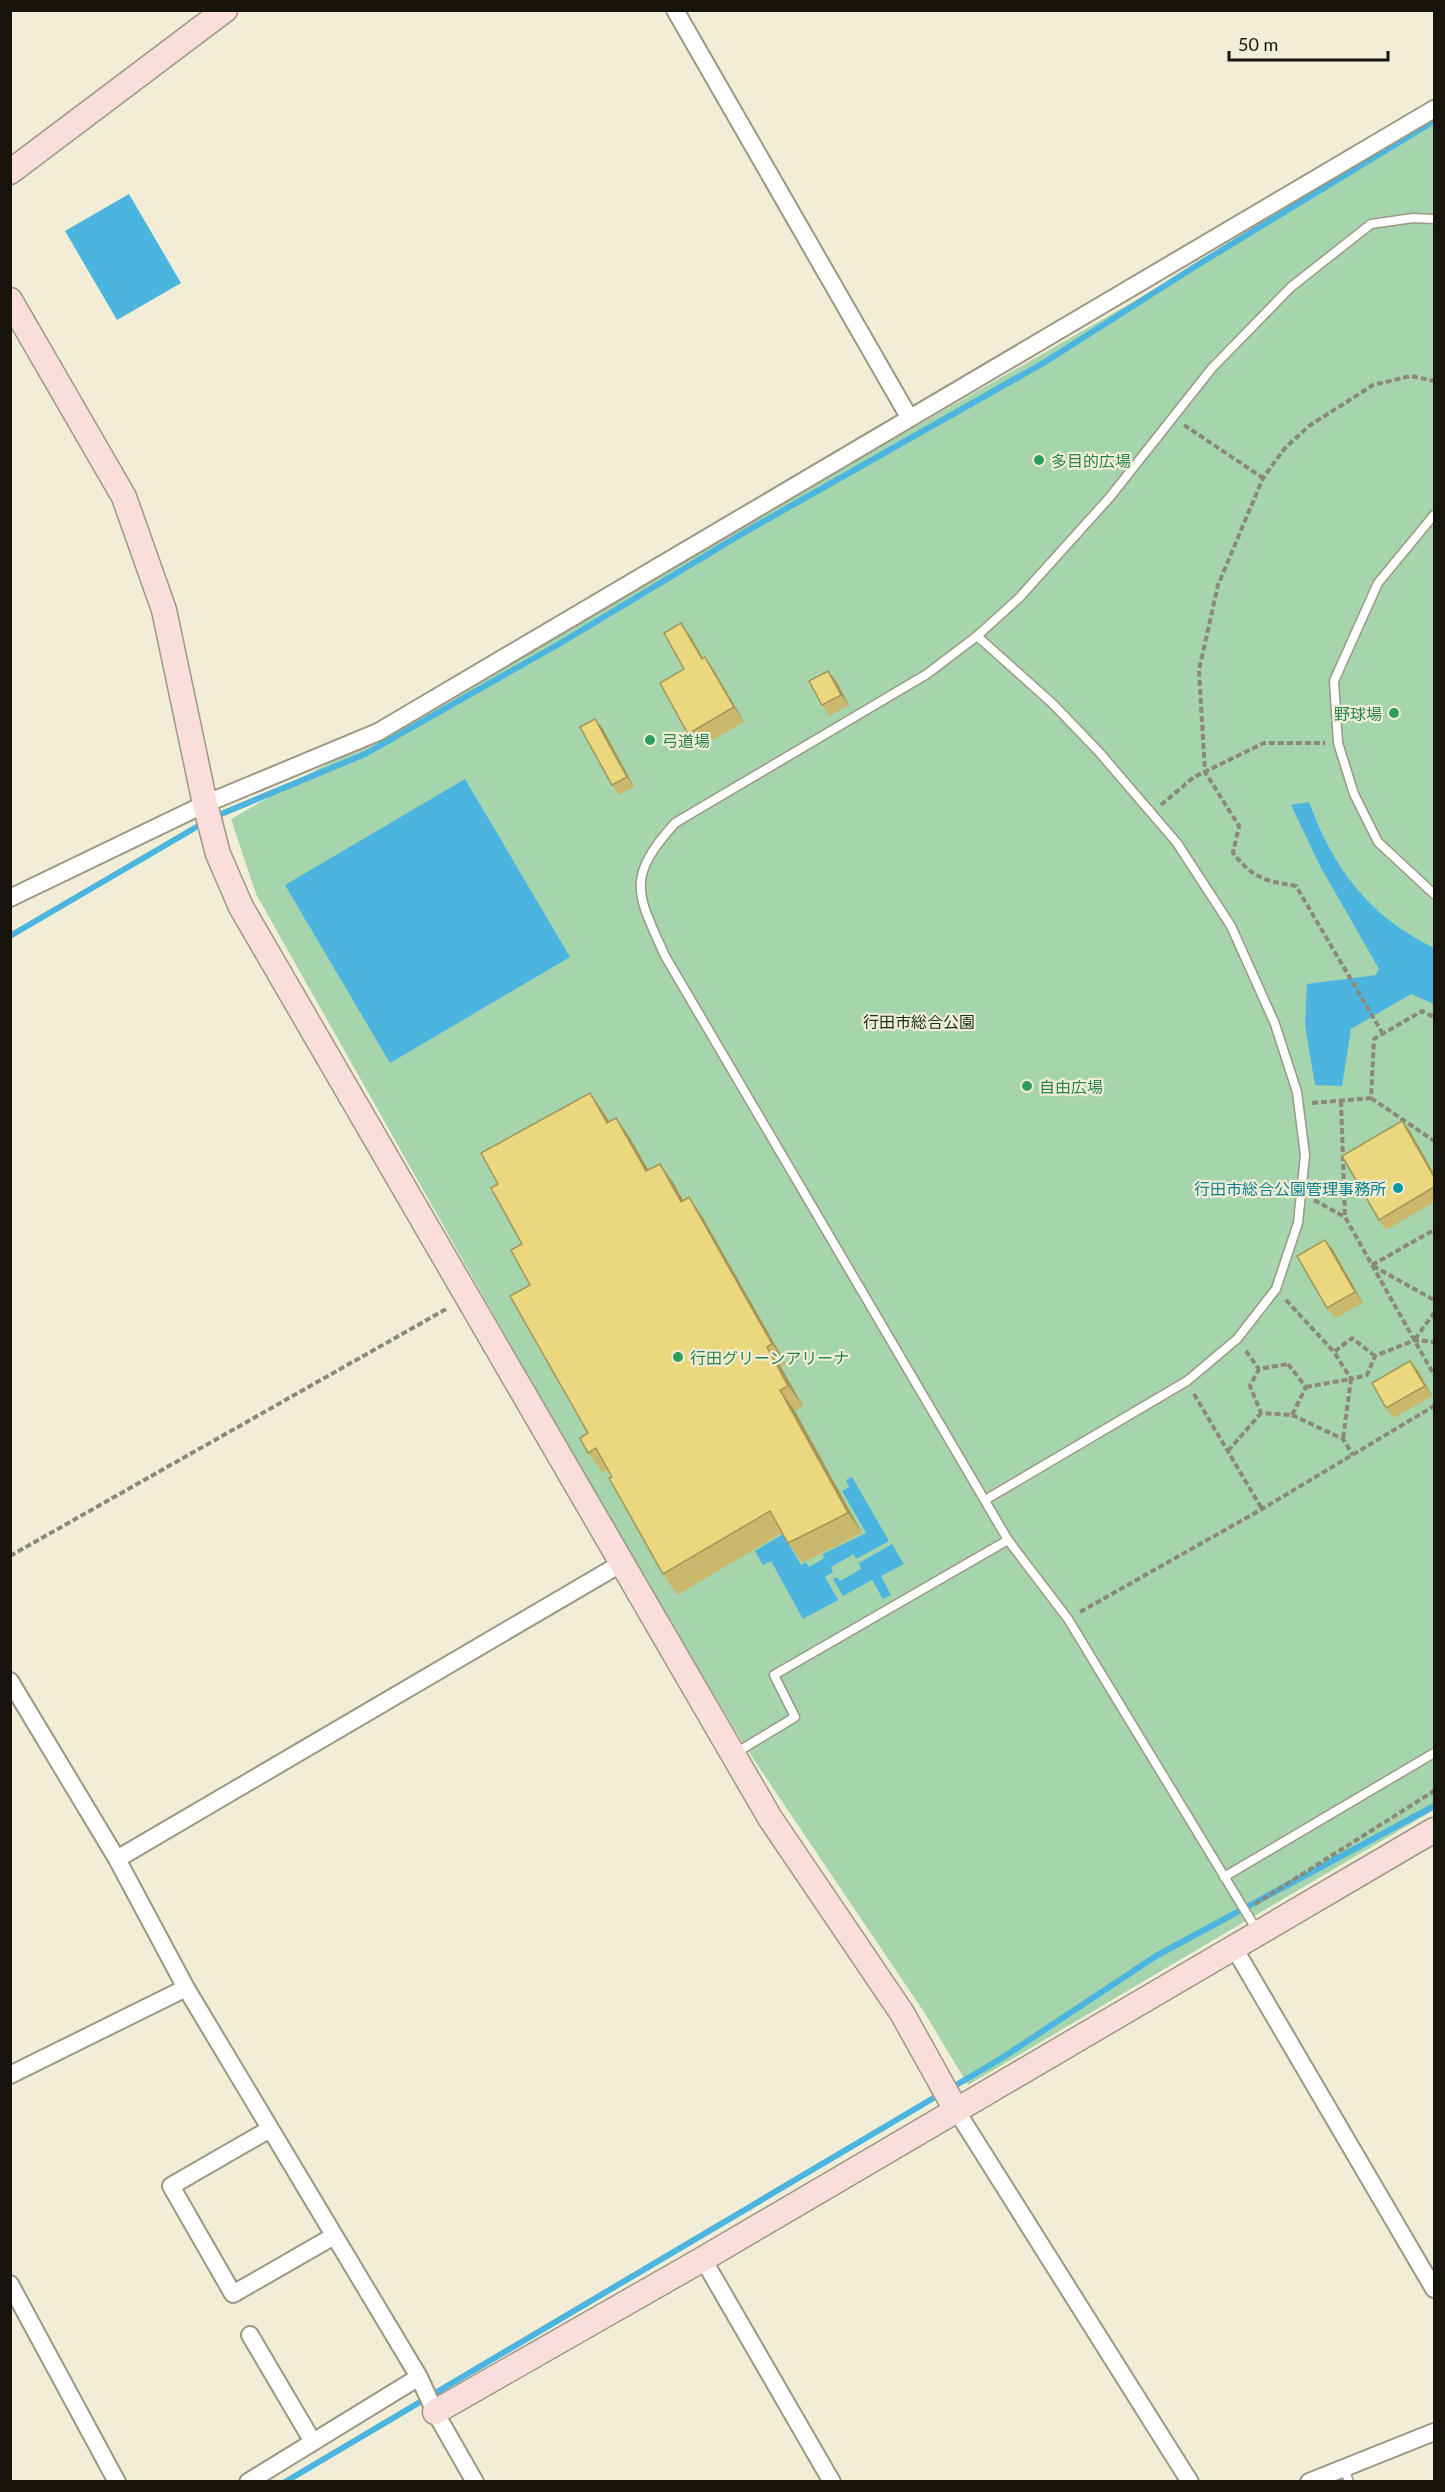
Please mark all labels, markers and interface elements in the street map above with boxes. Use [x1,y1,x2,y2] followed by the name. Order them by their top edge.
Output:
[1229,24,1388,62] scale bar
[1238,33,1278,55] text: 50 m
[1051,451,1131,470] place label: 多目的広場
[1032,453,1046,467] marker: 多目的広場
[1334,704,1382,723] place label: 野球場
[1387,706,1401,720] marker: 野球場
[662,731,710,750] place label: 弓道場
[643,733,657,747] marker: 弓道場
[863,1012,975,1031] park label: 行田市総合公園
[1039,1077,1103,1096] place label: 自由広場
[1020,1079,1034,1093] marker: 自由広場
[1194,1179,1386,1198] place label: 行田市総合公園管理事務所
[1391,1181,1405,1195] marker: 行田市総合公園管理事務所
[690,1348,849,1367] place label: 行田グリーンアリーナ
[671,1350,685,1364] marker: 行田グリーンアリーナ

